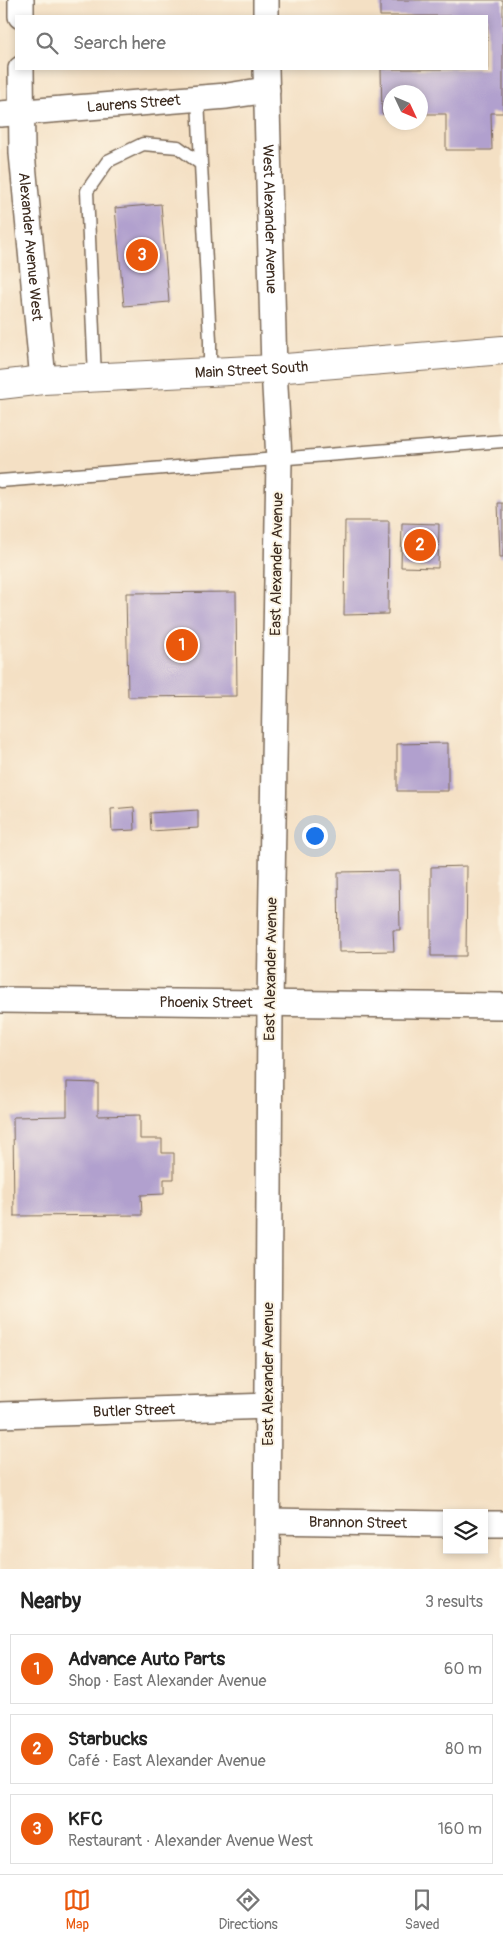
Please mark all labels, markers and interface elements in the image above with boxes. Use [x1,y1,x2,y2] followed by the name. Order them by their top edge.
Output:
[15,15,488,70] search box
[33,29,61,57] icon: search
[73,31,166,55] text: Search here
[383,85,428,130] north arrow
[86,90,182,117] street label: Laurens Street
[259,144,282,294] street label: West Alexander Avenue
[14,171,47,323] street label: Alexander Avenue West
[126,236,158,274] pin: 3
[194,357,309,382] street label: Main Street South
[266,491,288,636] street label: East Alexander Avenue
[404,526,436,564] pin: 2
[166,626,198,664] pin: 1
[302,823,328,849] your location
[260,896,282,1041] street label: East Alexander Avenue
[159,992,254,1013] street label: Phoenix Street
[259,1302,278,1446] street label: East Alexander Avenue
[92,1400,176,1421] street label: Butler Street
[443,1509,488,1554] map controls
[443,1509,488,1554] button: layers
[309,1512,408,1533] street label: Brannon Street
[20,1588,81,1615] text: Nearby
[425,1592,483,1612] text: 3 results
[68,1647,225,1671] text: Advance Auto Parts
[34,1659,40,1679] text: 1
[444,1659,482,1679] text: 60 m
[68,1671,266,1691] text: Shop · East Alexander Avenue
[68,1727,147,1751] text: Starbucks
[33,1739,41,1759] text: 2
[445,1739,482,1759] text: 80 m
[68,1751,266,1771] text: Café · East Alexander Avenue
[68,1807,103,1831] text: KFC
[33,1819,41,1839] text: 3
[438,1819,482,1839] text: 160 m
[68,1831,313,1851] text: Restaurant · Alexander Avenue West
[63,1886,91,1933] tab: Map
[218,1886,278,1933] tab: Directions
[405,1886,440,1933] tab: Saved

